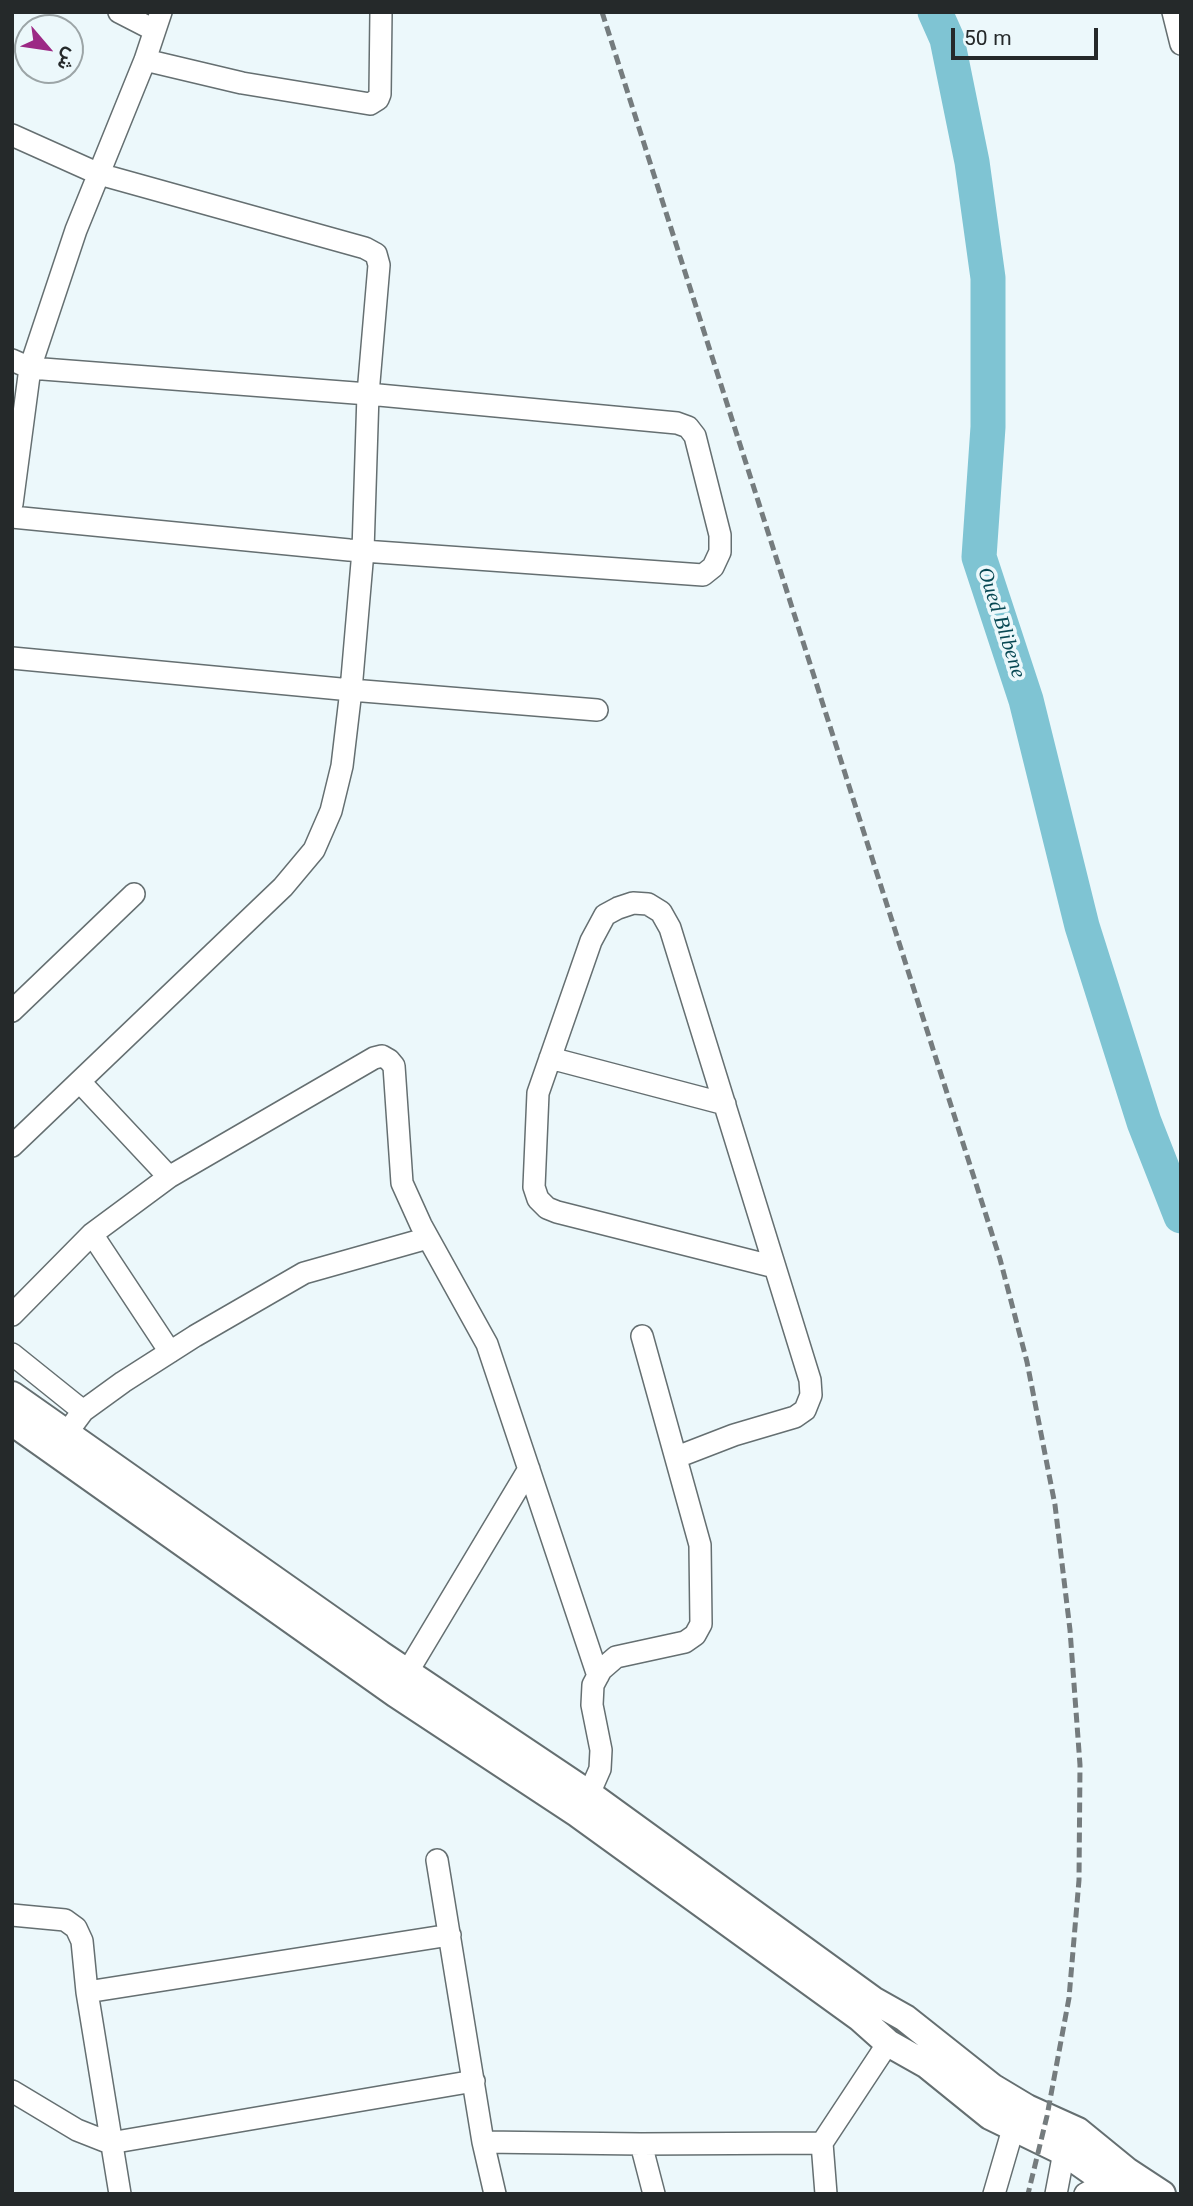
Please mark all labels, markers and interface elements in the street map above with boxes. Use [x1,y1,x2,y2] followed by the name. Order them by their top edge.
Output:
[14,14,84,84] north arrow
[955,14,1102,58] scale bar
[964,23,1012,56] text: 50 m
[48,41,84,75] text: ش
[970,560,1032,686] water label: Oued Blibene

